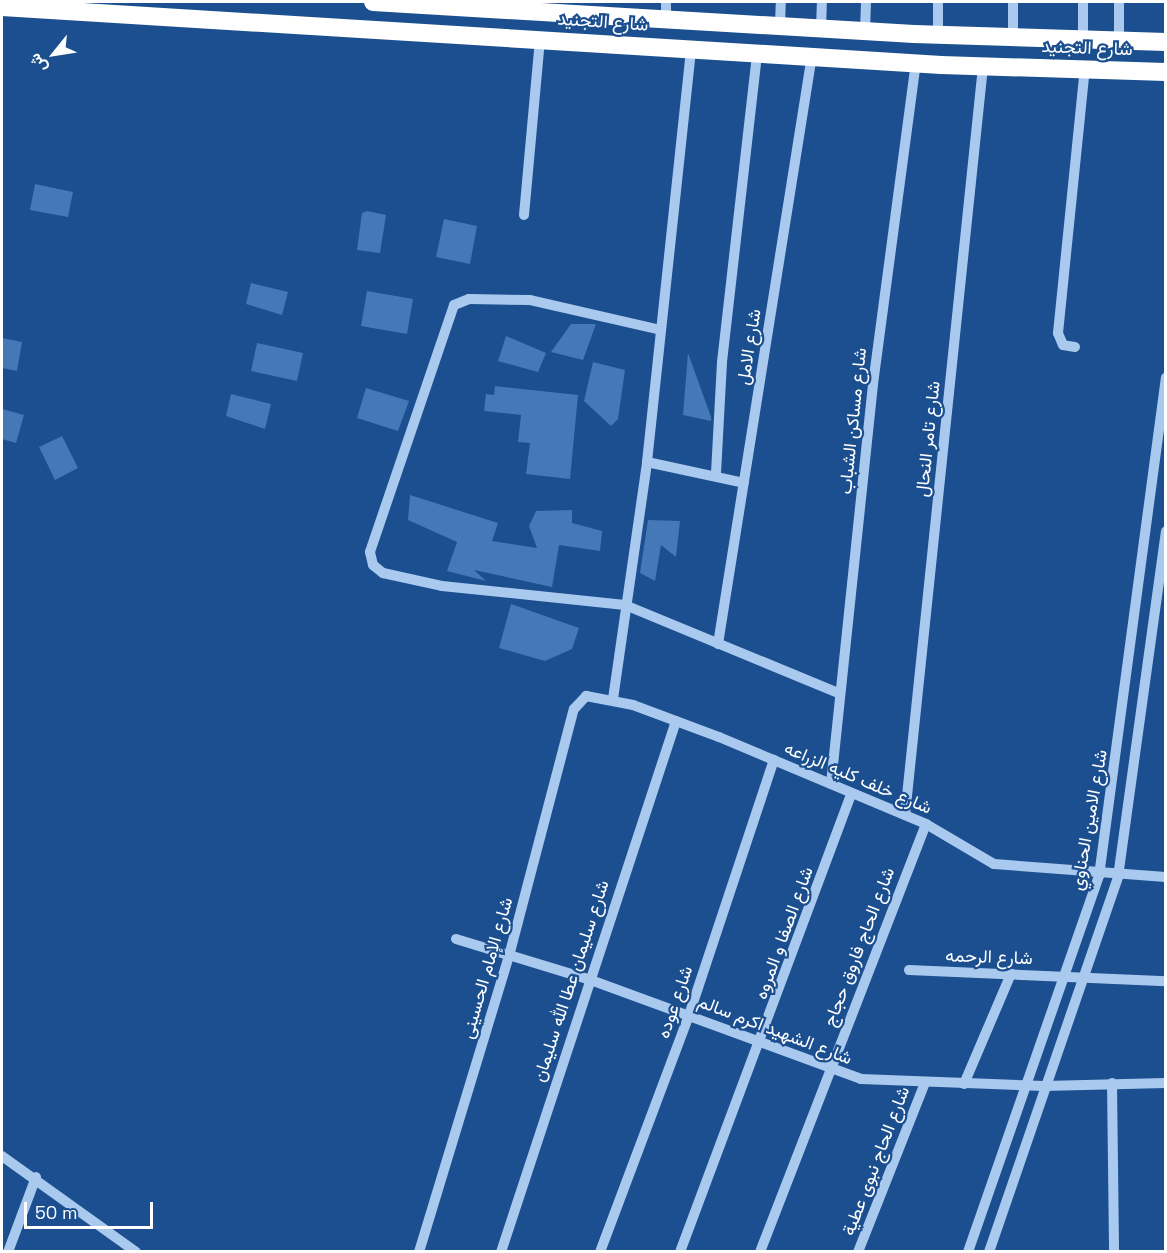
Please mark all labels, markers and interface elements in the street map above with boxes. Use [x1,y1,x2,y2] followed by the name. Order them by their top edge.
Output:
[557,8,649,36] street label: شارع التجنيد
[24,24,84,84] north arrow
[1041,36,1133,60] street label: شارع التجنيد
[24,50,52,77] text: ش
[732,307,766,387] street label: شارع الامل
[835,347,871,495] street label: شارع مساكن الشباب
[911,380,945,498] street label: شارع تامر النحال
[781,737,935,819] street label: شارع خلف كليه الزراعه
[1066,748,1112,892] street label: شارع الامين الحناوي
[750,864,818,1002] street label: شارع الصفا و المروه
[819,864,899,1030] street label: شارع الحاج فاروق حجاج
[528,877,614,1085] street label: شارع سليمان عطا الله سليمان
[457,895,517,1041] street label: شارع الإمام الحسينى
[945,945,1033,969] street label: شارع الرحمه
[653,963,697,1041] street label: شارع عوده
[695,991,855,1069] street label: شارع الشهيد اكرم سالم
[838,1083,914,1239] street label: شارع الحاج نبوى عطية
[27,1190,156,1228] scale bar
[35,1201,77,1224] text: 50 m

